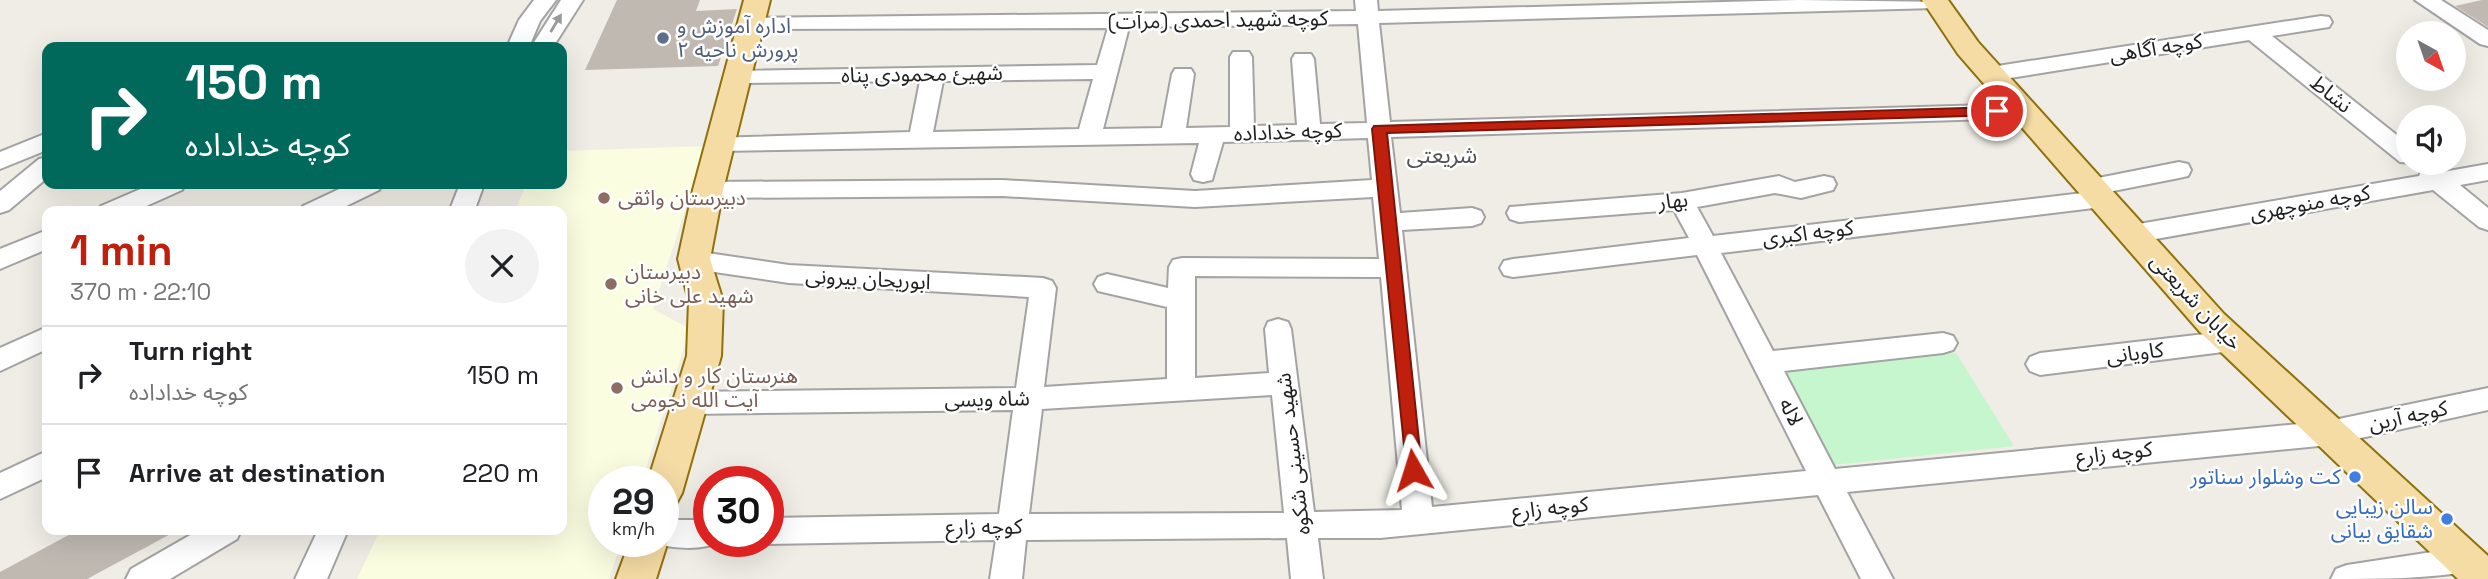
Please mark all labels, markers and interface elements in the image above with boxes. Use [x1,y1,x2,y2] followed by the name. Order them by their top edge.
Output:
[1107,4,1329,35] street label: کوچه شهید احمدی (مرآت)
[677,12,798,63] place label: اداره آموزش و پرورش ناحیه ۲
[550,14,562,33] one-way arrow
[2396,21,2466,91] north arrow
[2396,21,2466,175] map controls
[2108,27,2205,68] street label: کوچه آگاهی
[655,30,671,46] marker: اداره آموزش و پرورش ناحیه ۲
[185,51,323,113] text: 150 m
[841,59,1003,89] street label: شهیئ محمودی پناه
[2305,69,2358,119] street label: نشاط
[70,70,161,161] icon: right
[1967,81,2027,141] pin
[1978,92,2016,130] icon: arrive
[2396,105,2466,175] button: sound
[1233,116,1343,147] street label: کوچه خداداده
[185,125,351,165] text: کوچه خداداده
[1407,140,1477,170] district label: شریعتی
[2248,179,2373,226] street label: کوچه منوچهری
[618,184,746,211] place label: دبیرستان واثقی
[1656,186,1689,216] street label: بهار
[596,190,612,206] marker: دبیرستان واثقی
[1761,213,1855,252] street label: کوچه اکبری
[70,224,173,277] text: 1 min
[465,229,539,303] button: close
[2145,248,2248,356] street label: خیابان شریعتی
[625,258,754,309] place label: دبیرستان شهید علی خانی
[805,262,931,295] street label: ابوریحان بیرونی
[603,276,619,292] marker: دبیرستان شهید علی خانی
[70,277,211,307] text: 370 m · 22:10
[129,334,253,368] text: Turn right
[2105,336,2166,369] street label: کاویانی
[70,356,108,394] icon: right
[467,358,539,392] text: 150 m
[631,362,798,413] place label: هنرستان کار و دانش آیت الله نجومی
[1269,371,1316,537] street label: شهید حسینی شکوه
[129,377,248,407] text: کوچه خداداده
[609,380,625,396] marker: هنرستان کار و دانش آیت الله نجومی
[944,384,1030,413] street label: شاه ویسی
[1773,393,1810,430] street label: لاله
[2366,394,2450,437] street label: کوچه آرین
[1376,433,1450,507] position arrow
[2074,435,2154,472] street label: کوچه زارع
[70,454,108,492] icon: arrive
[129,456,386,490] text: Arrive at destination
[462,456,539,490] text: 220 m
[2189,463,2341,490] place label: کت وشلوار سناتور
[693,466,784,557] speed limit sign: 30
[2347,469,2363,485] marker: کت وشلوار سناتور
[612,480,655,524] text: 29
[1510,490,1590,527] street label: کوچه زارع
[2331,493,2433,544] place label: سالن زیبایی شقایق بیانی
[2439,511,2455,527] marker: سالن زیبایی شقایق بیانی
[945,512,1023,543] street label: کوچه زارع
[612,517,655,540] text: km/h

